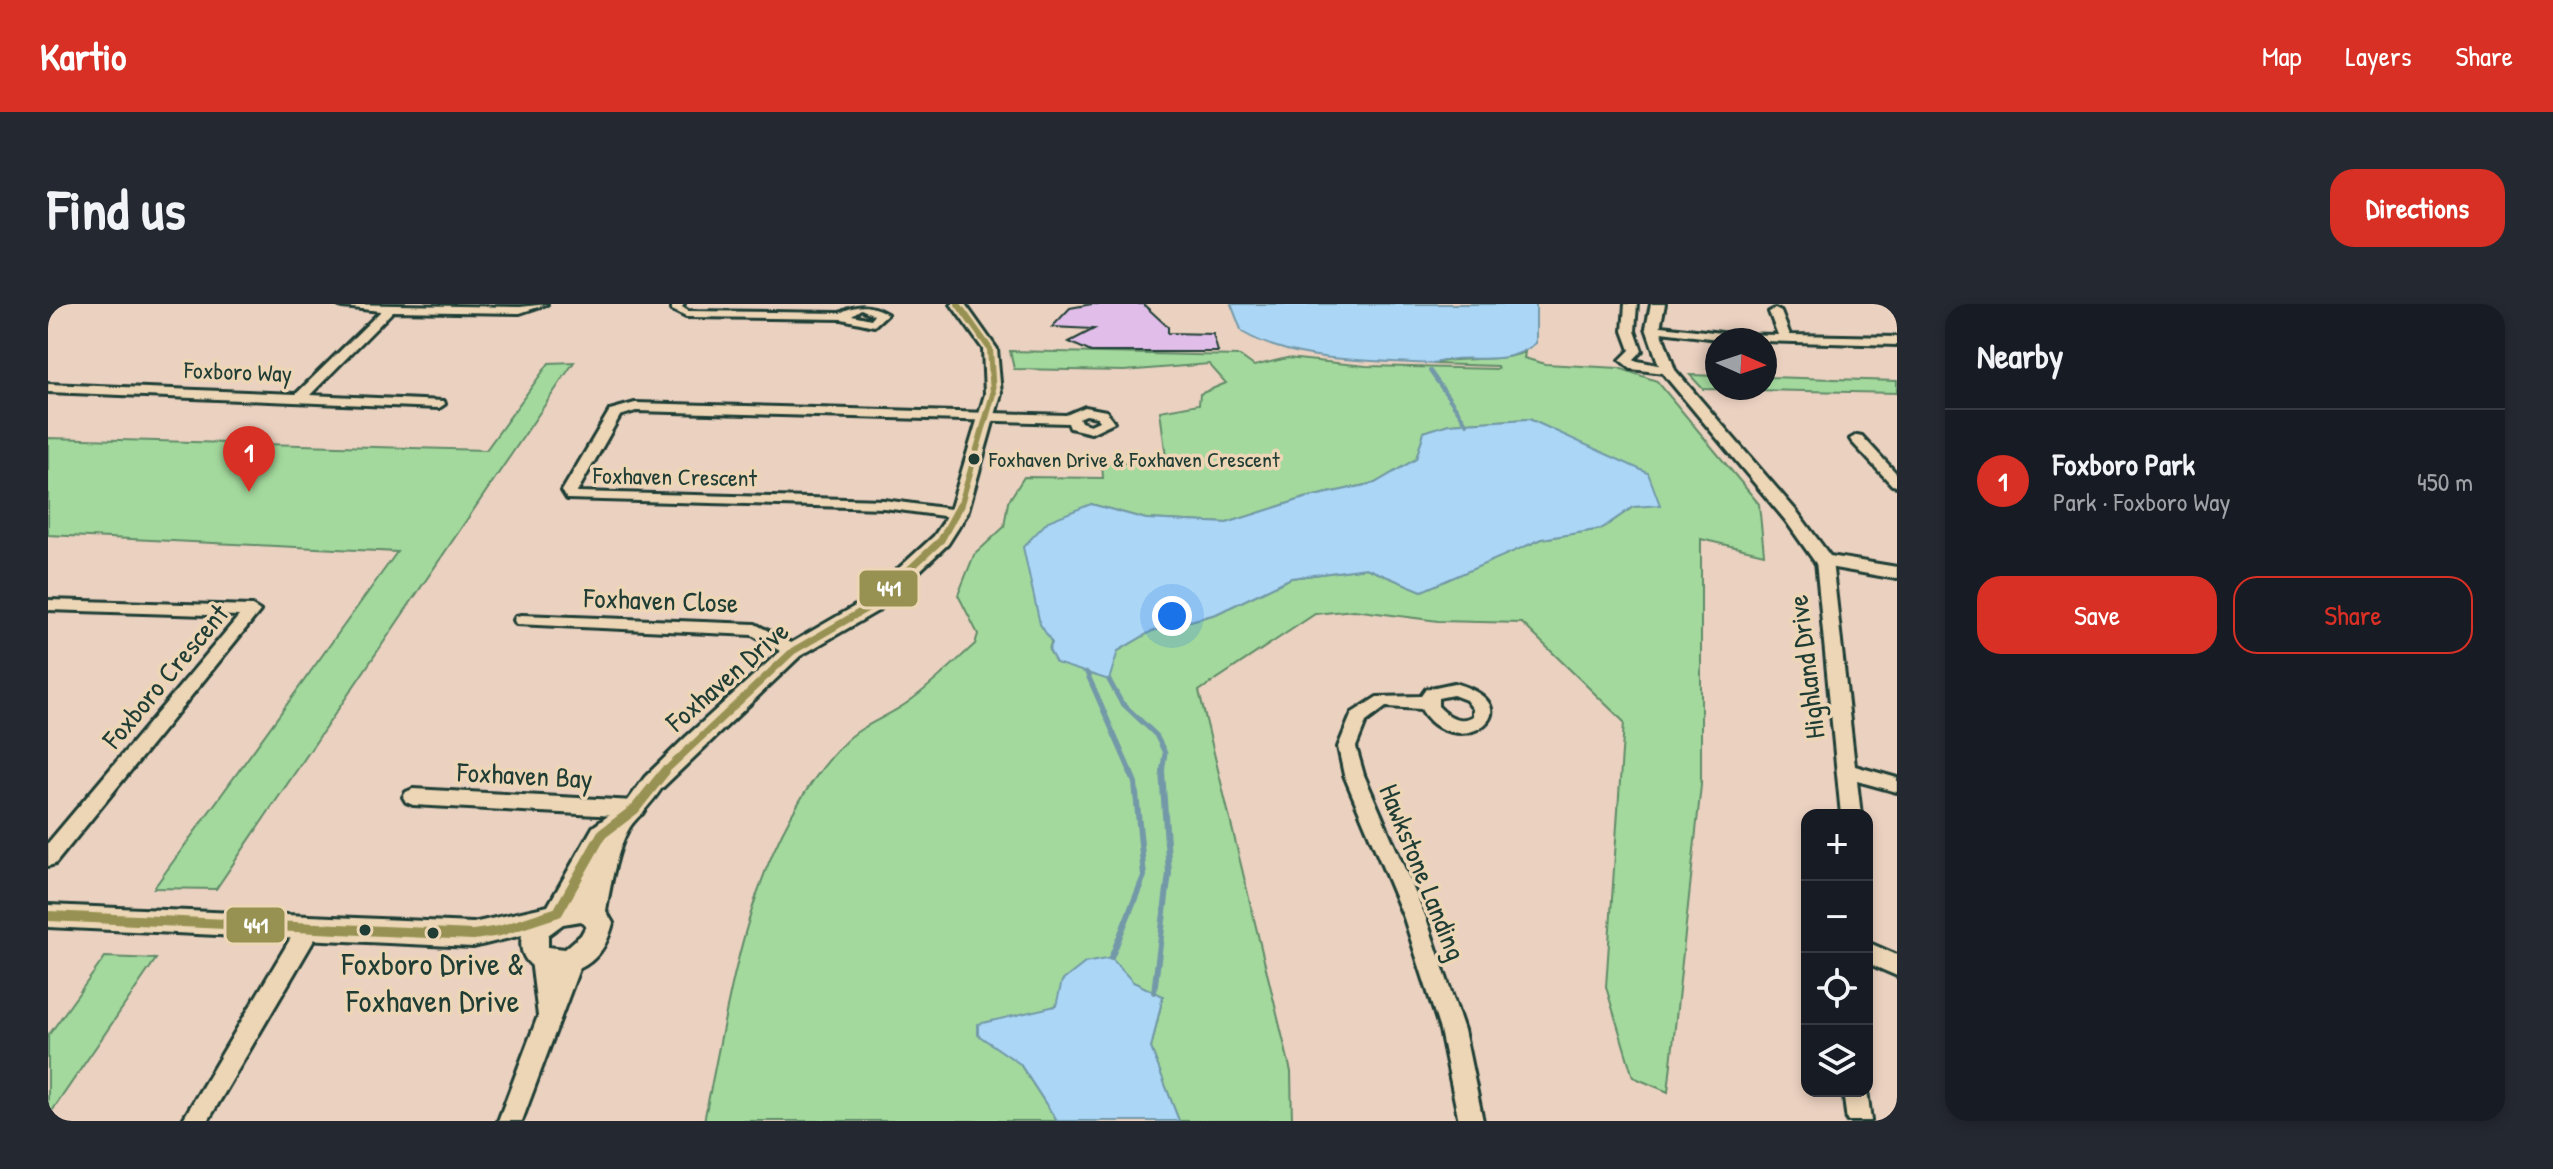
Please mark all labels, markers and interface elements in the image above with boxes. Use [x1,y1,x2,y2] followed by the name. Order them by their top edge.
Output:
[40,30,126,82] text: Kartio
[2262,37,2302,75] text: Map
[2346,37,2411,75] text: Layers
[2455,37,2513,75] text: Share
[2330,169,2505,247] button: Directions
[48,171,186,246] text: Find us
[1705,328,1777,400] north arrow
[1977,333,2063,379] text: Nearby
[183,353,292,389] street label: Foxboro Way
[223,426,275,492] pin: 1
[988,444,1280,474] place label: Foxhaven Drive & Foxhaven Crescent
[2053,444,2195,484] text: Foxboro Park
[966,451,982,467] marker: Foxhaven Drive & Foxhaven Crescent
[592,459,758,493] street label: Foxhaven Crescent
[1998,464,2008,499] text: 1
[2417,464,2473,499] text: 450 m
[2053,484,2230,519] text: Park · Foxboro Way
[858,569,919,608] line badge: 441
[877,573,901,603] text: 441
[1977,576,2217,654] button: Save
[2233,576,2473,654] button: Share
[582,578,739,622] street label: Foxhaven Close
[1778,593,1834,741] street label: Highland Drive
[93,595,237,757] street label: Foxboro Crescent
[1152,596,1192,636] your location
[657,612,797,741] street label: Foxhaven Drive
[455,752,594,798] street label: Foxhaven Bay
[1370,778,1476,966] street label: Hawkstone Landing
[1801,809,1873,1097] map controls
[1801,809,1873,881] button: +
[1801,881,1873,953] button: −
[225,906,286,944] line badge: 441
[244,910,268,940] text: 441
[357,922,373,938] unlabelled marker
[425,925,441,941] marker: Foxboro Drive & Foxhaven Drive
[341,942,524,1022] place label: Foxboro Drive & Foxhaven Drive
[1801,953,1873,1025] button: locate
[1801,1025,1873,1097] button: layers

